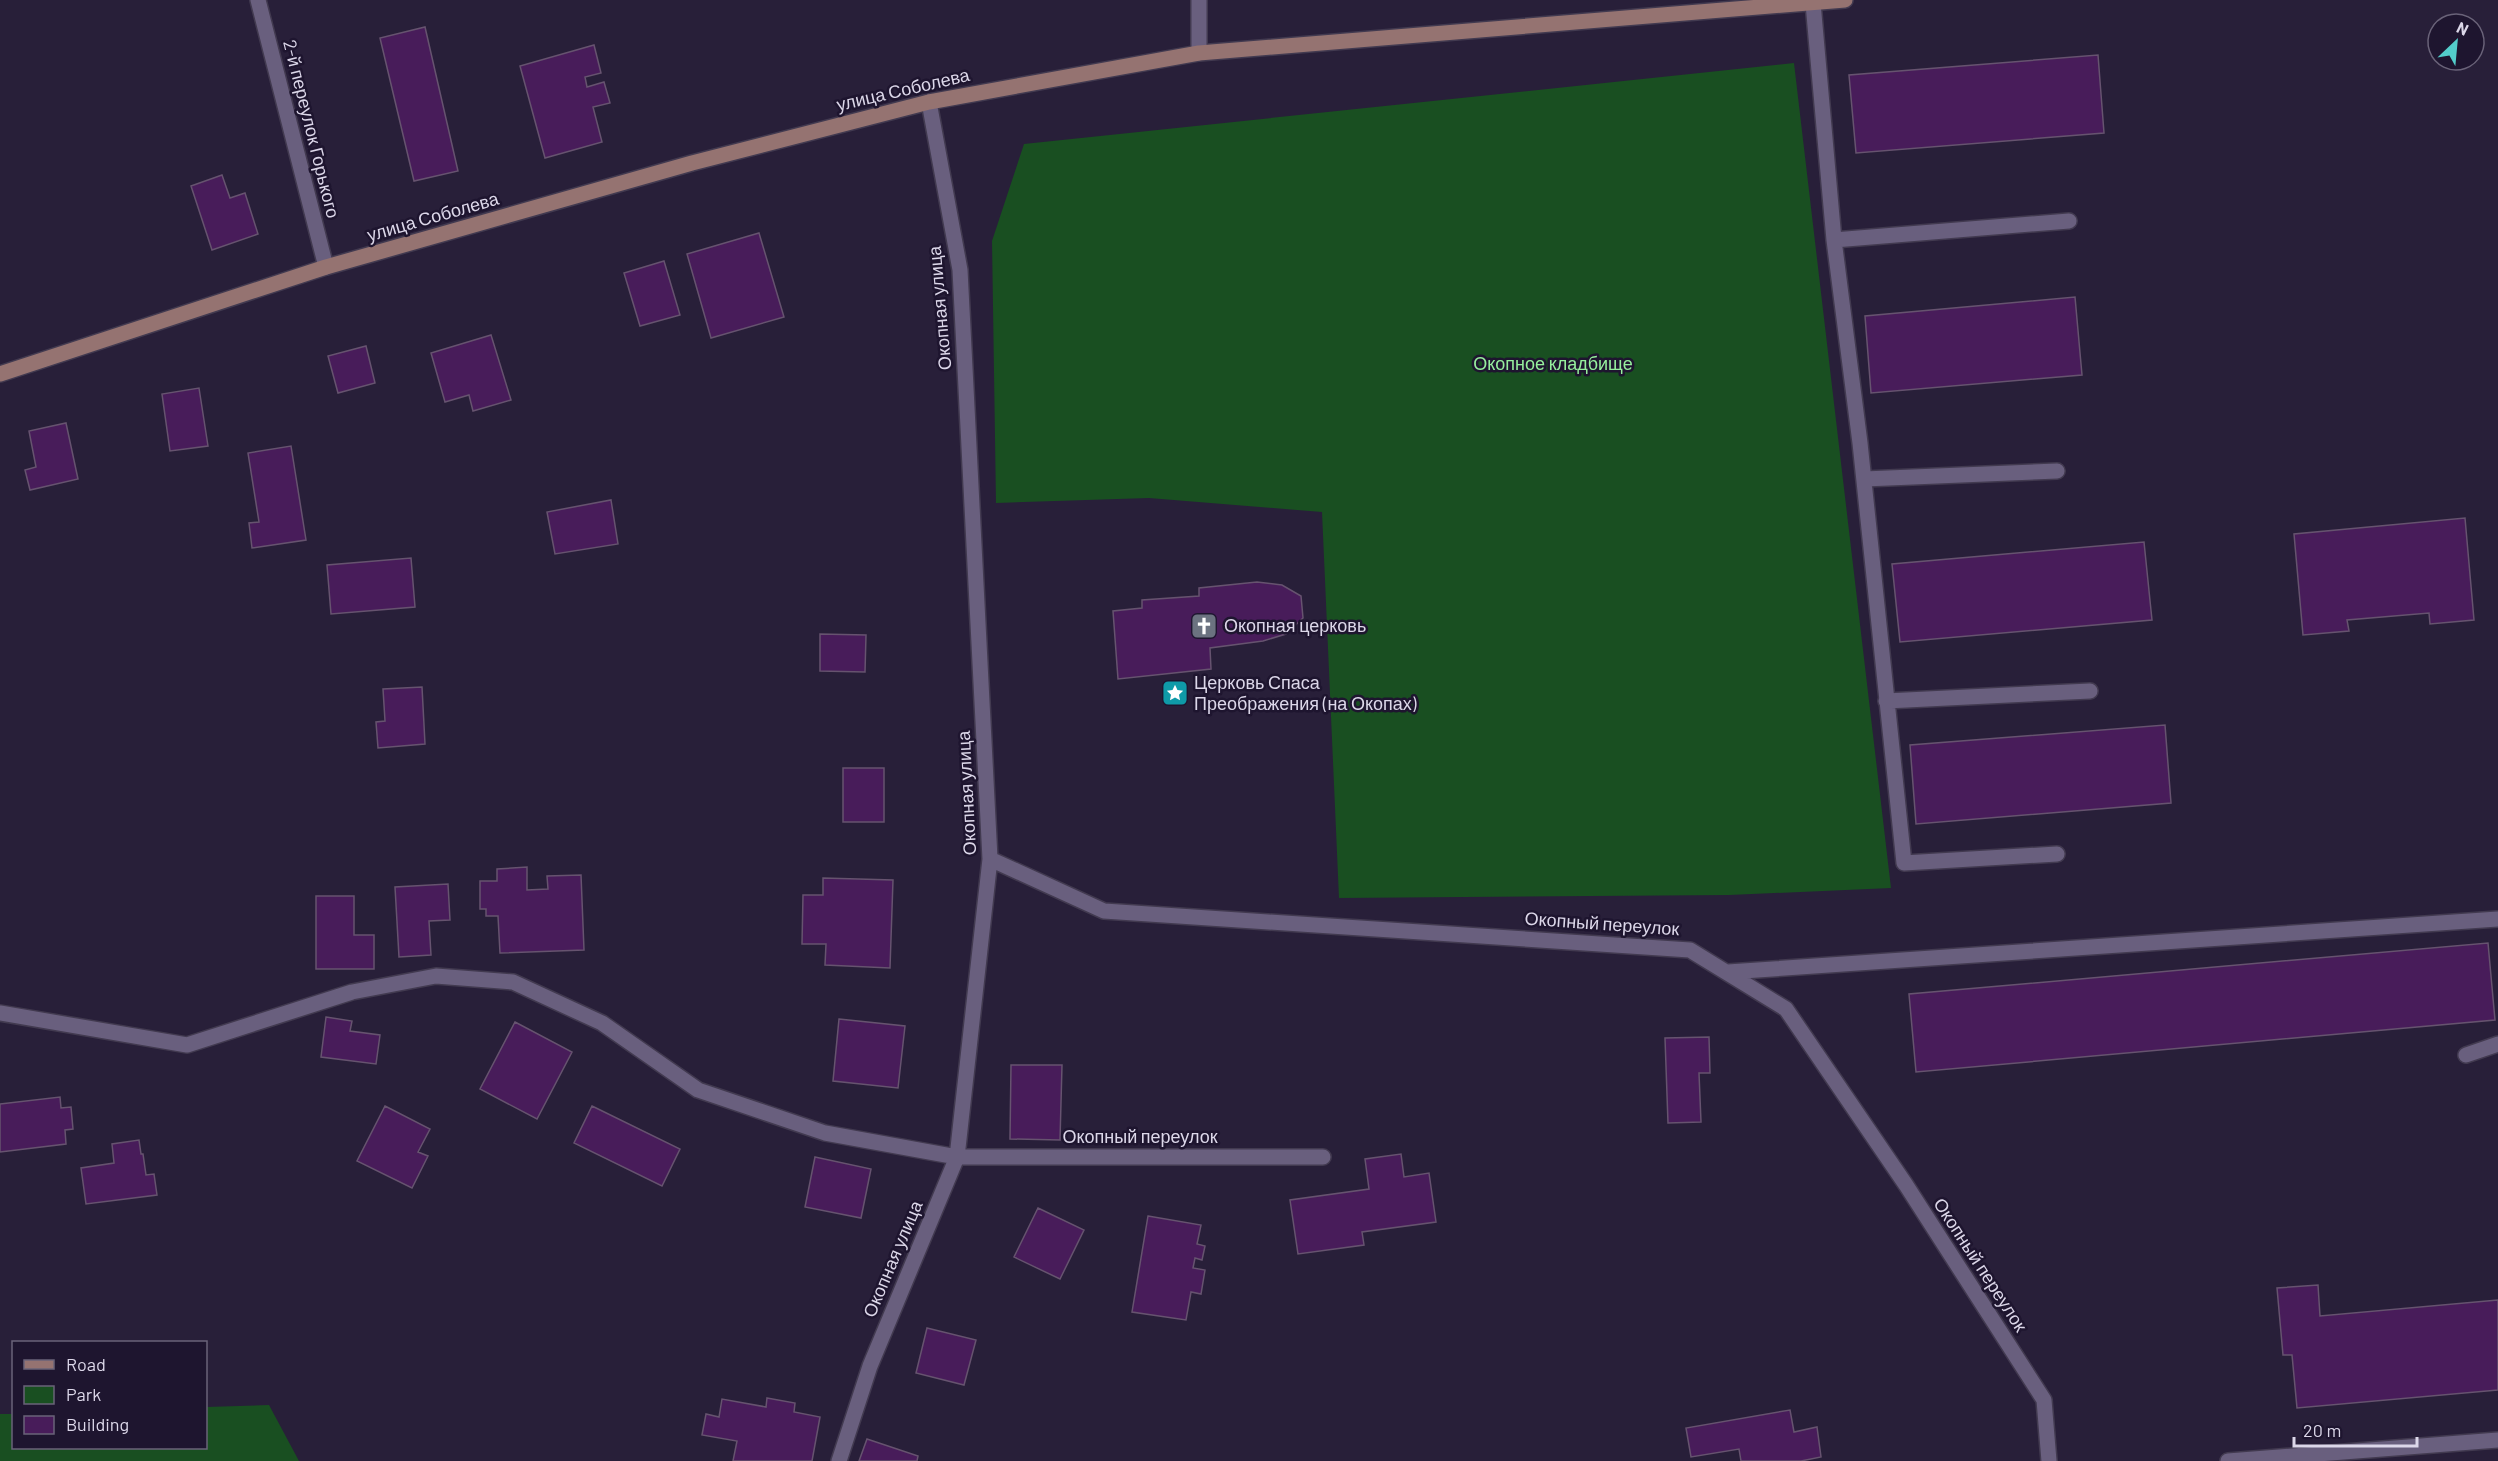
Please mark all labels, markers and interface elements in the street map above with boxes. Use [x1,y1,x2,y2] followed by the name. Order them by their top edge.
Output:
[2426,12,2486,72] north arrow
[2454,17,2472,39] text: N
[279,37,345,220] street label: 2-й переулок Горького
[834,63,972,115] street label: улица Соболева
[364,186,502,245] street label: улица Соболева
[923,244,955,371] street label: Окопная улица
[1473,352,1633,374] park label: Окопное кладбище
[1189,611,1219,641] church icon: Окопная церковь
[1224,614,1366,636] place label: Окопная церковь
[1194,671,1417,714] place label: Церковь Спаса Преображения (на Окопах)
[1160,678,1190,708] place icon: Церковь Спаса Преображения (на Окопах)
[952,729,980,856] street label: Окопная улица
[1524,907,1680,939] street label: Окопный переулок
[1062,1125,1218,1147] street label: Окопный переулок
[1929,1193,2032,1336] street label: Окопный переулок
[858,1196,927,1320] street label: Окопная улица
[12,1341,207,1449] legend
[66,1353,106,1375] text: Road
[66,1383,101,1405] text: Park
[2294,1410,2417,1448] scale bar
[66,1413,129,1435] text: Building
[2303,1419,2341,1441] text: 20 m

